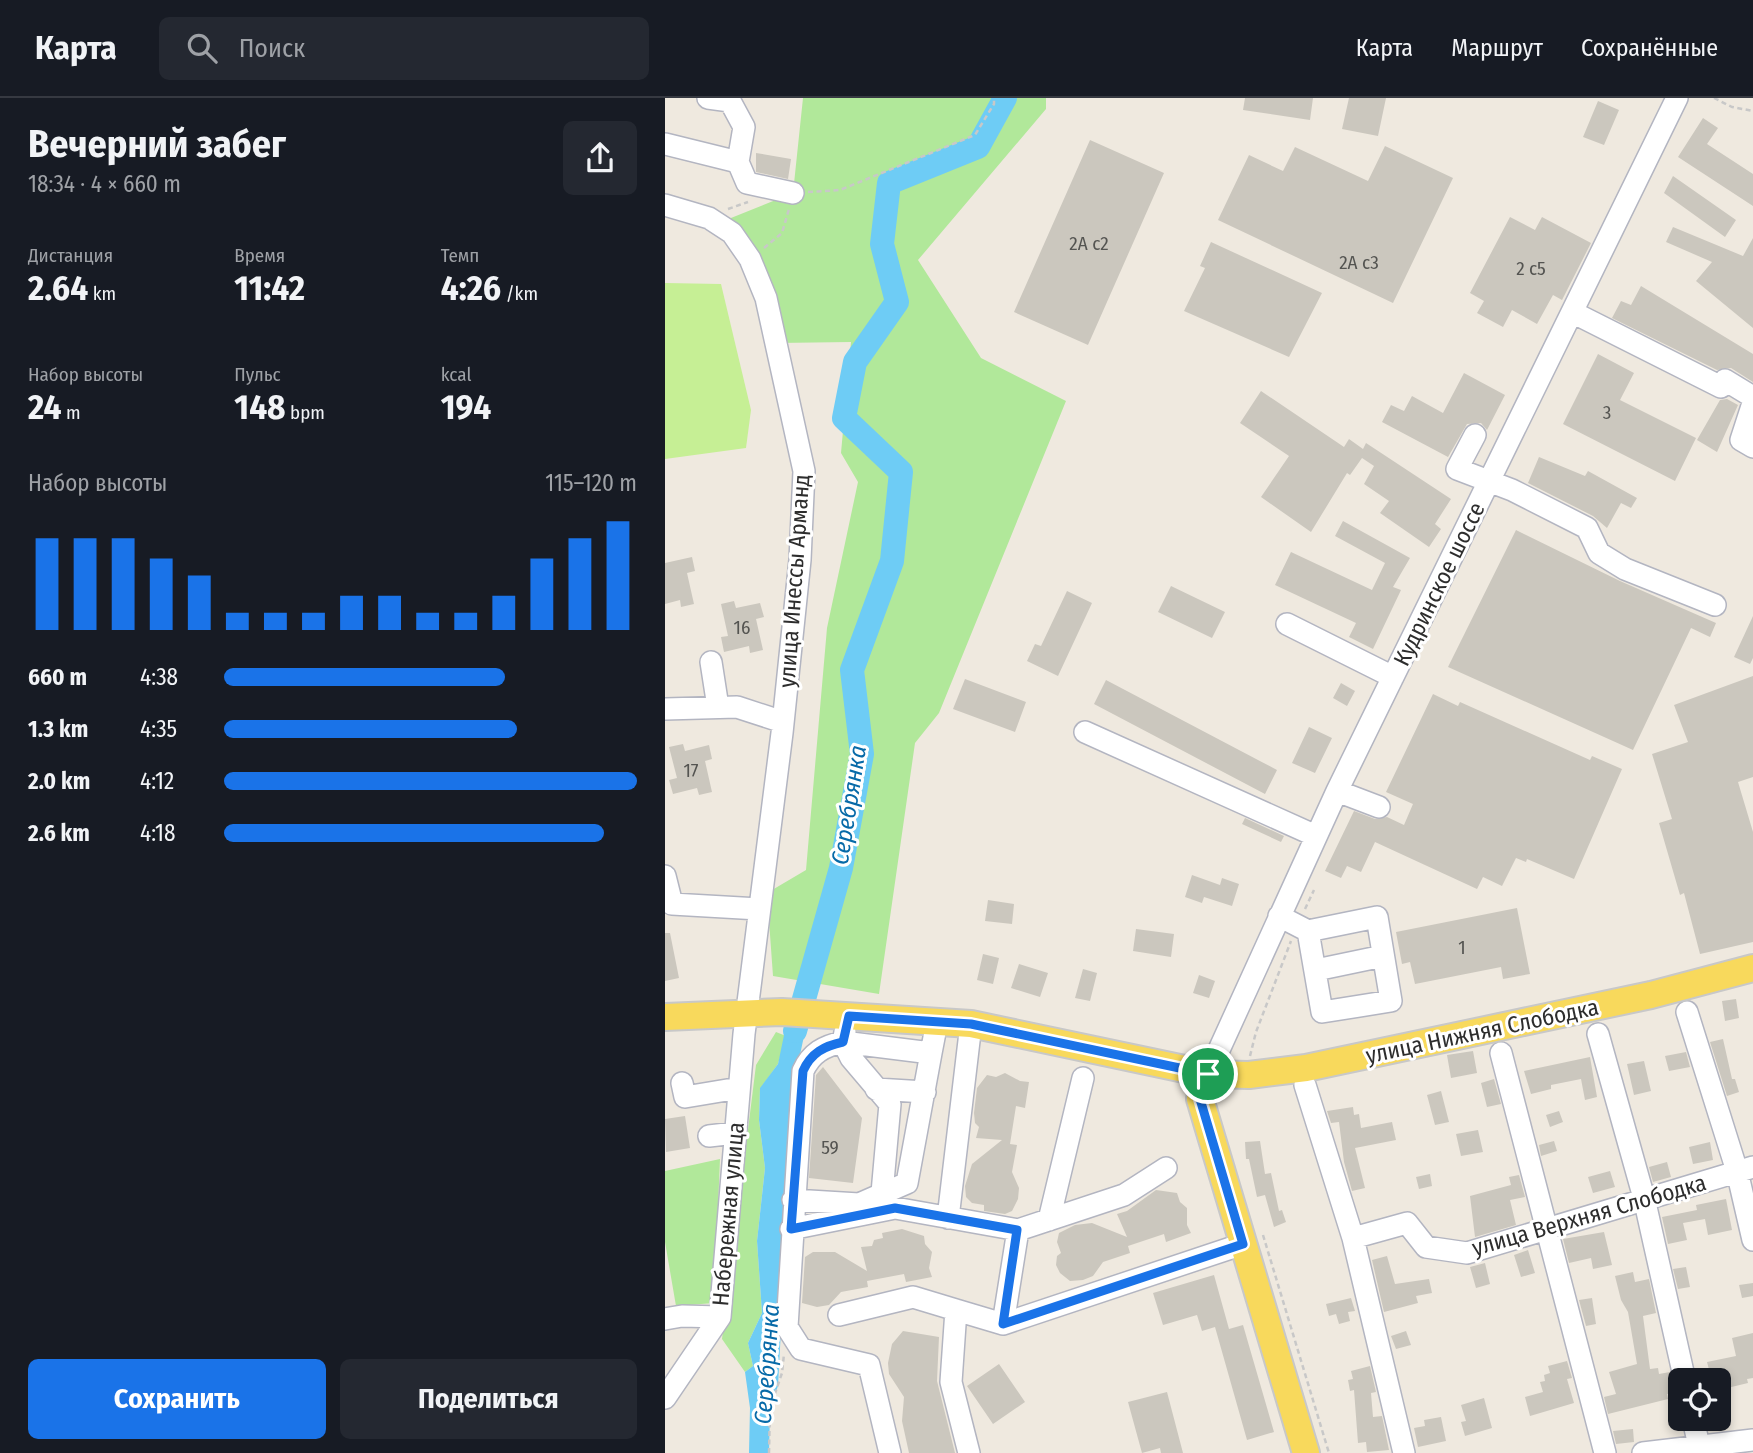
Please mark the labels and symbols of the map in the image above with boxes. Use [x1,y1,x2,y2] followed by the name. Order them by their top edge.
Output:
[1069,232,1109,255] house number: 2А с2
[1339,251,1379,274] house number: 2А с3
[1516,257,1546,280] house number: 2 с5
[1603,401,1611,424] house number: 3
[773,473,815,689] street label: улица Инессы Арманд
[1387,498,1491,670] street label: Кудринское шоссе
[734,616,750,639] house number: 16
[826,743,872,867] water label: Серебрянка
[683,759,699,782] house number: 17
[1458,936,1466,959] house number: 1
[1363,993,1601,1069] street label: улица Нижняя Слободка
[1178,1044,1238,1104] pin
[706,1121,750,1307] street label: Набережная улица
[821,1136,839,1159] house number: 59
[1469,1168,1709,1262] street label: улица Верхняя Слободка
[749,1303,785,1425] water label: Серебрянка

